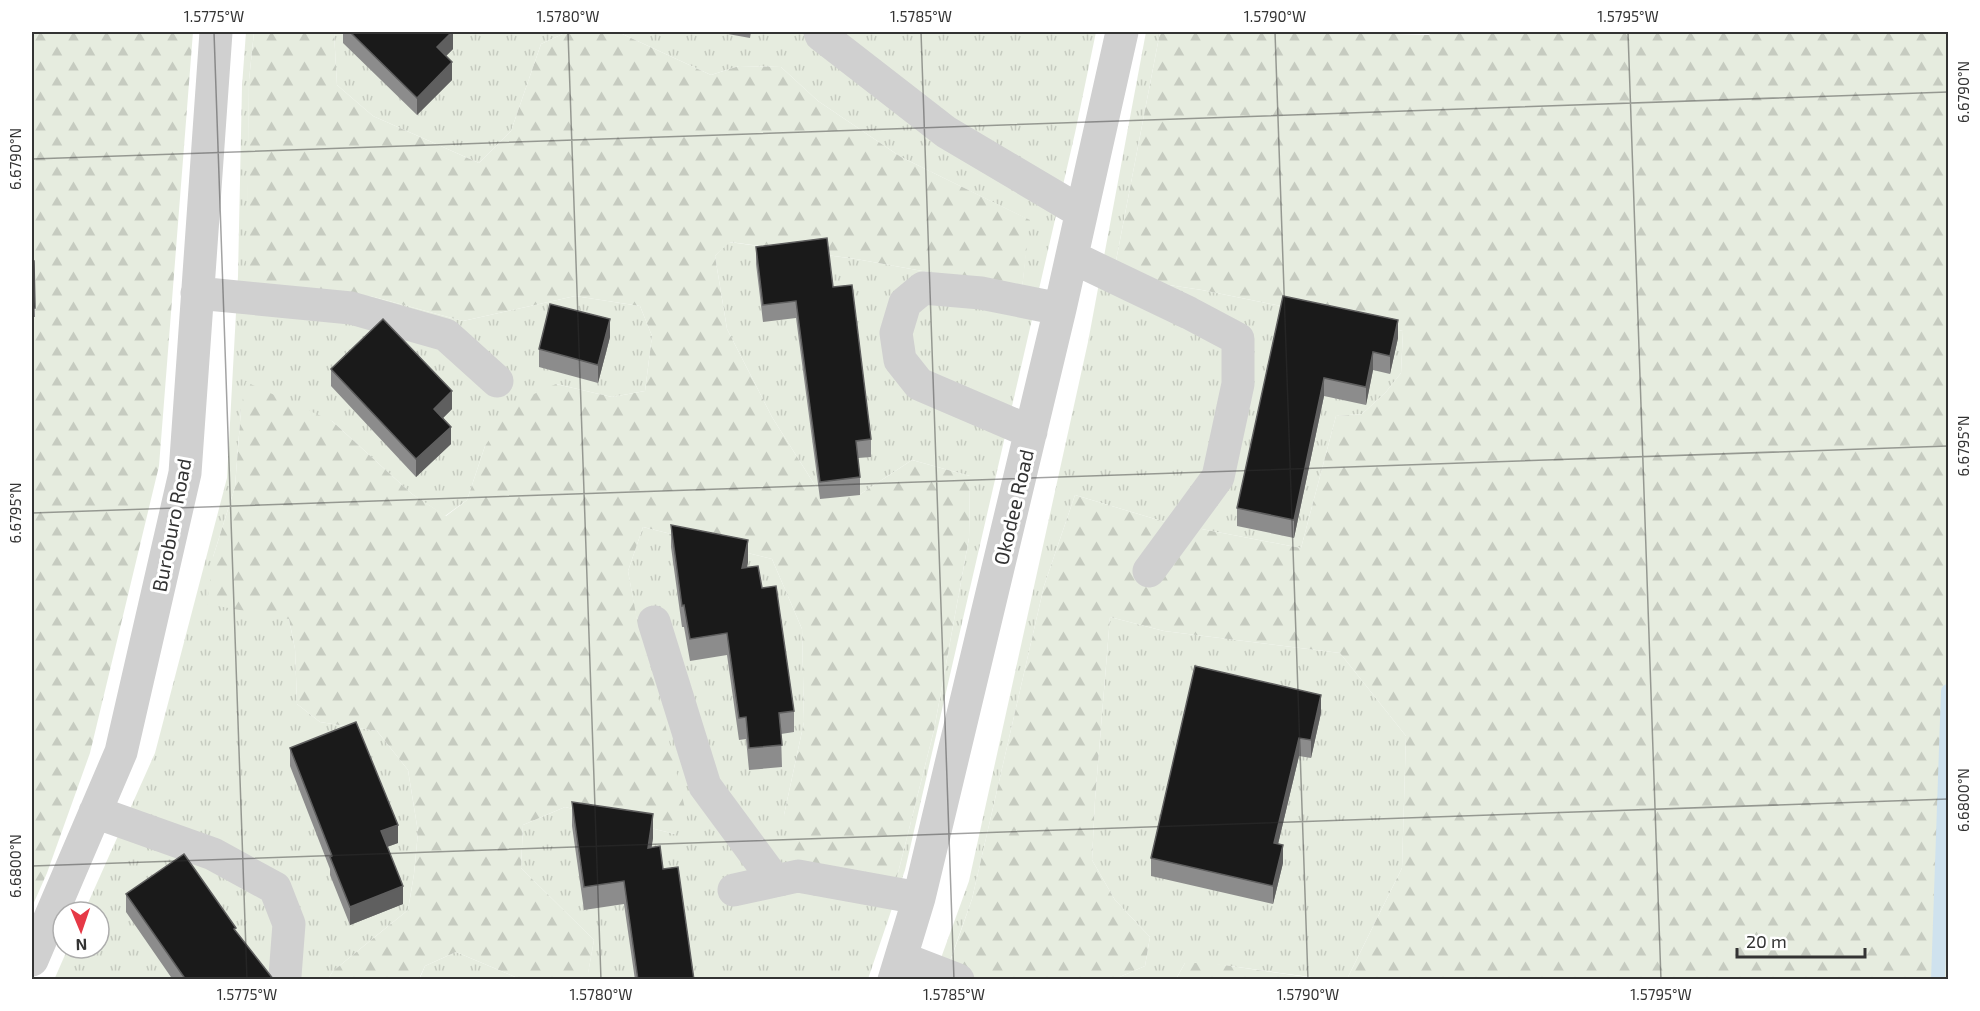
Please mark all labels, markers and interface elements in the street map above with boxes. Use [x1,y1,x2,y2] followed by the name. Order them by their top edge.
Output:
[184,7,244,25] text: 1.5775°W
[537,7,599,25] text: 1.5780°W
[890,7,952,25] text: 1.5785°W
[1244,7,1306,25] text: 1.5790°W
[1597,7,1659,25] text: 1.5795°W
[1954,61,1972,123] text: 6.6790°N
[6,128,24,190] text: 6.6790°N
[1954,416,1972,476] text: 6.6795°N
[988,447,1038,567] street label: Okodee Road
[146,456,196,594] street label: Buroburo Road
[6,483,24,543] text: 6.6795°N
[1954,768,1972,832] text: 6.6800°N
[6,834,24,898] text: 6.6800°N
[51,900,111,960] north arrow
[1737,921,1864,959] scale bar
[1746,930,1787,952] text: 20 m
[75,936,88,955] text: N
[217,985,277,1003] text: 1.5775°W
[570,985,632,1003] text: 1.5780°W
[923,985,985,1003] text: 1.5785°W
[1277,985,1339,1003] text: 1.5790°W
[1630,985,1692,1003] text: 1.5795°W

